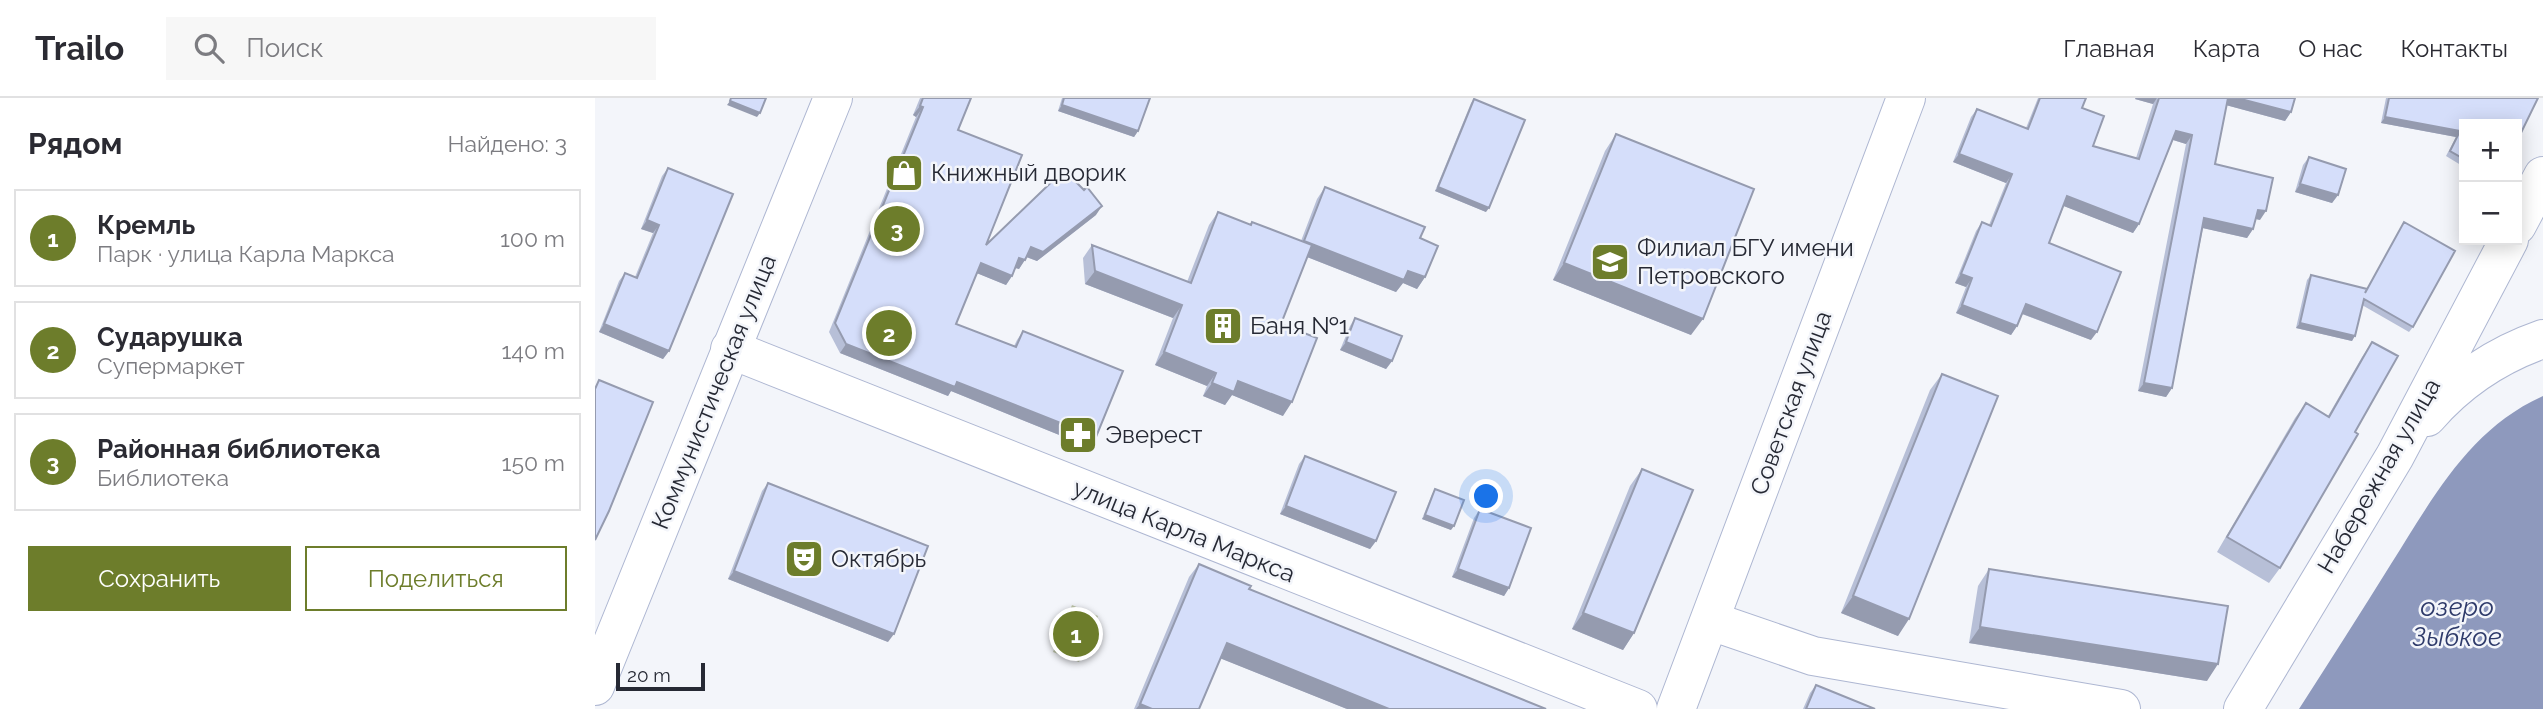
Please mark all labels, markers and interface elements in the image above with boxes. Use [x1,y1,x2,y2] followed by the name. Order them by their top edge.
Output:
[166,17,656,80] search box
[35,29,124,68] text: Trailo
[190,29,228,67] icon: search
[246,33,324,63] text: Поиск
[2063,34,2155,63] text: Главная
[2193,34,2260,63] text: Карта
[2298,34,2363,63] text: О нас
[2401,34,2508,63] text: Контакты
[2459,119,2522,245] map controls
[2459,119,2522,182] button: +
[28,126,122,161] text: Рядом
[448,130,567,157] text: Найдено: 3
[883,152,925,194] shop icon: Книжный дворик
[931,158,1127,187] place label: Книжный дворик
[2459,182,2522,245] button: −
[874,203,920,255] pin: 3
[97,210,195,240] text: Кремль
[47,225,59,252] text: 1
[500,225,565,252] text: 100 m
[1637,233,1854,290] place label: Филиал БГУ имени Петровского
[97,240,395,267] text: Парк · улица Карла Маркса
[1589,241,1631,283] school or university icon: Филиал БГУ имени Петровского
[645,250,782,533] street label: Коммунистическая улица
[1202,305,1244,347] building icon: Баня №1
[866,307,912,359] pin: 2
[1744,307,1837,499] street label: Советская улица
[1250,311,1349,340] place label: Баня №1
[97,322,243,352] text: Сударушка
[47,337,59,364] text: 2
[502,337,565,364] text: 140 m
[97,352,245,379] text: Супермаркет
[2311,373,2446,578] street label: Набережная улица
[1057,414,1099,456] pharmacy icon: Эверест
[1105,420,1203,449] place label: Эверест
[97,434,380,464] text: Районная библиотека
[47,449,59,476] text: 3
[502,449,565,476] text: 150 m
[97,464,229,491] text: Библиотека
[1069,473,1299,588] street label: улица Карла Маркса
[1469,479,1503,513] your location
[783,538,825,580] theatre icon: Октябрь
[831,544,926,573] place label: Октябрь
[28,546,291,611] button: Сохранить
[305,546,567,611] button: Поделиться
[2412,592,2502,652] water label: озеро Зыбкое
[1053,608,1099,660] pin: 1
[616,660,705,692] scale bar
[627,664,671,686] text: 20 m

